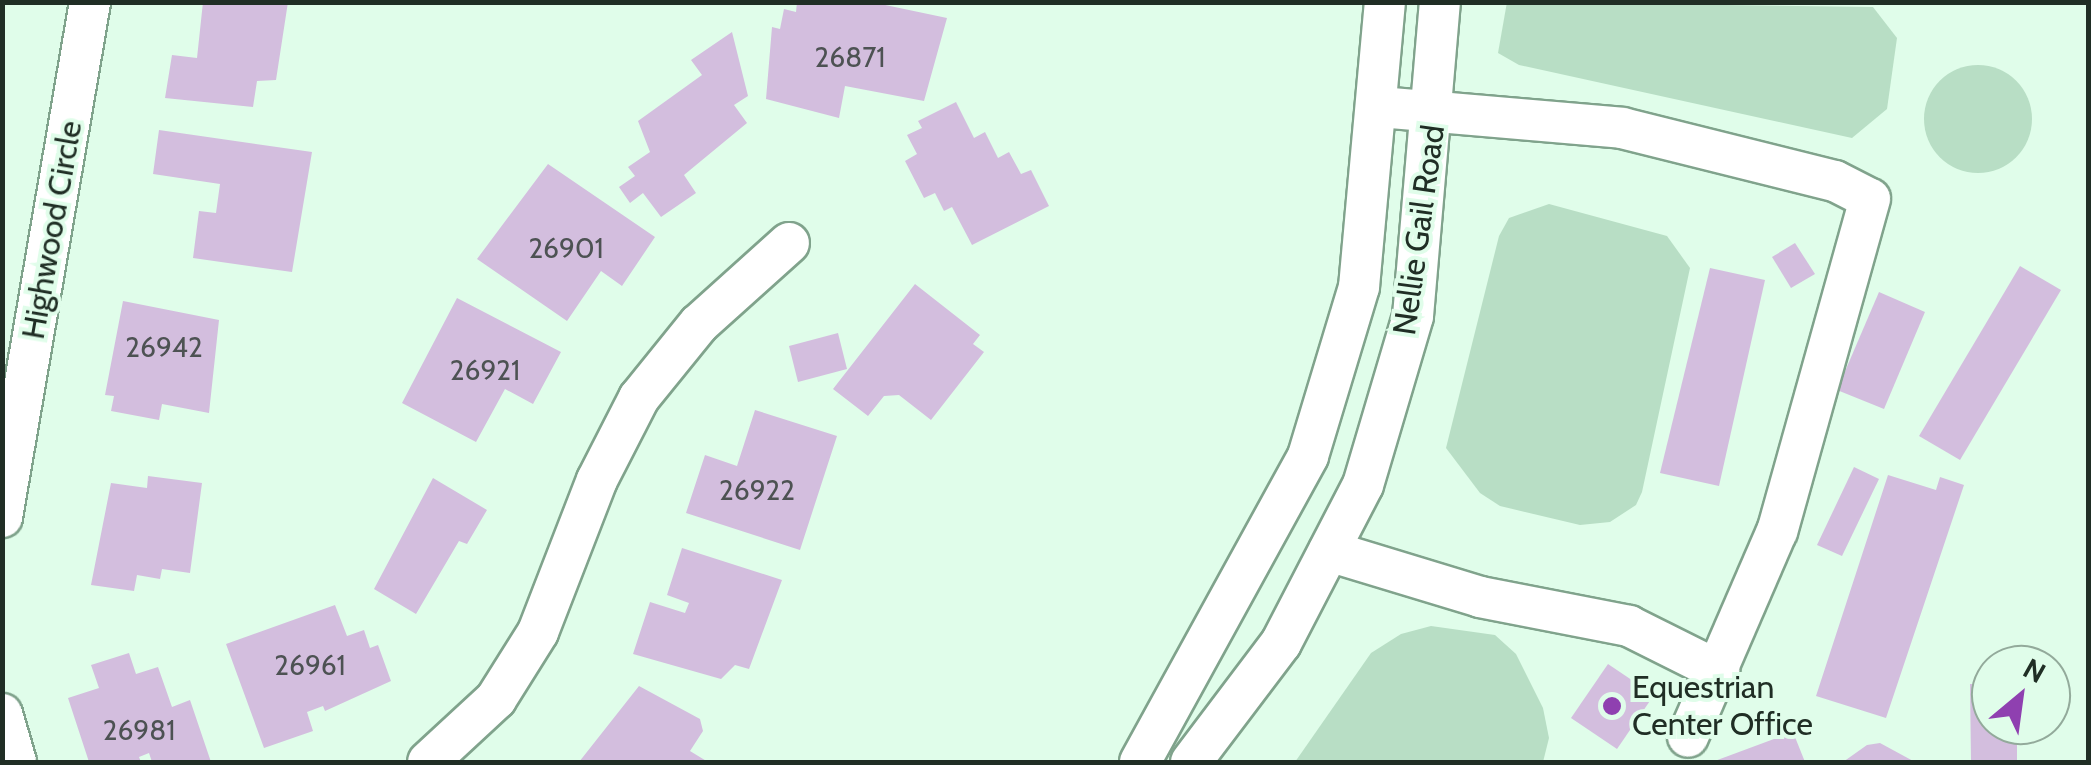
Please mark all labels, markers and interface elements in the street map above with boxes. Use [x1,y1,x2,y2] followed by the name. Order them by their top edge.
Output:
[815,40,885,74] house number: 26871
[14,118,90,342] street label: Highwood Circle
[1385,122,1453,338] street label: Nellie Gail Road
[528,231,604,265] house number: 26901
[125,330,203,364] house number: 26942
[450,353,520,387] house number: 26921
[719,473,795,507] house number: 26922
[1971,645,2071,745] north arrow
[274,648,346,682] house number: 26961
[2018,651,2051,690] text: N
[1632,669,1813,744] place label: Equestrian Center Office
[1601,695,1623,717] marker: Equestrian Center Office
[103,713,175,747] house number: 26981

